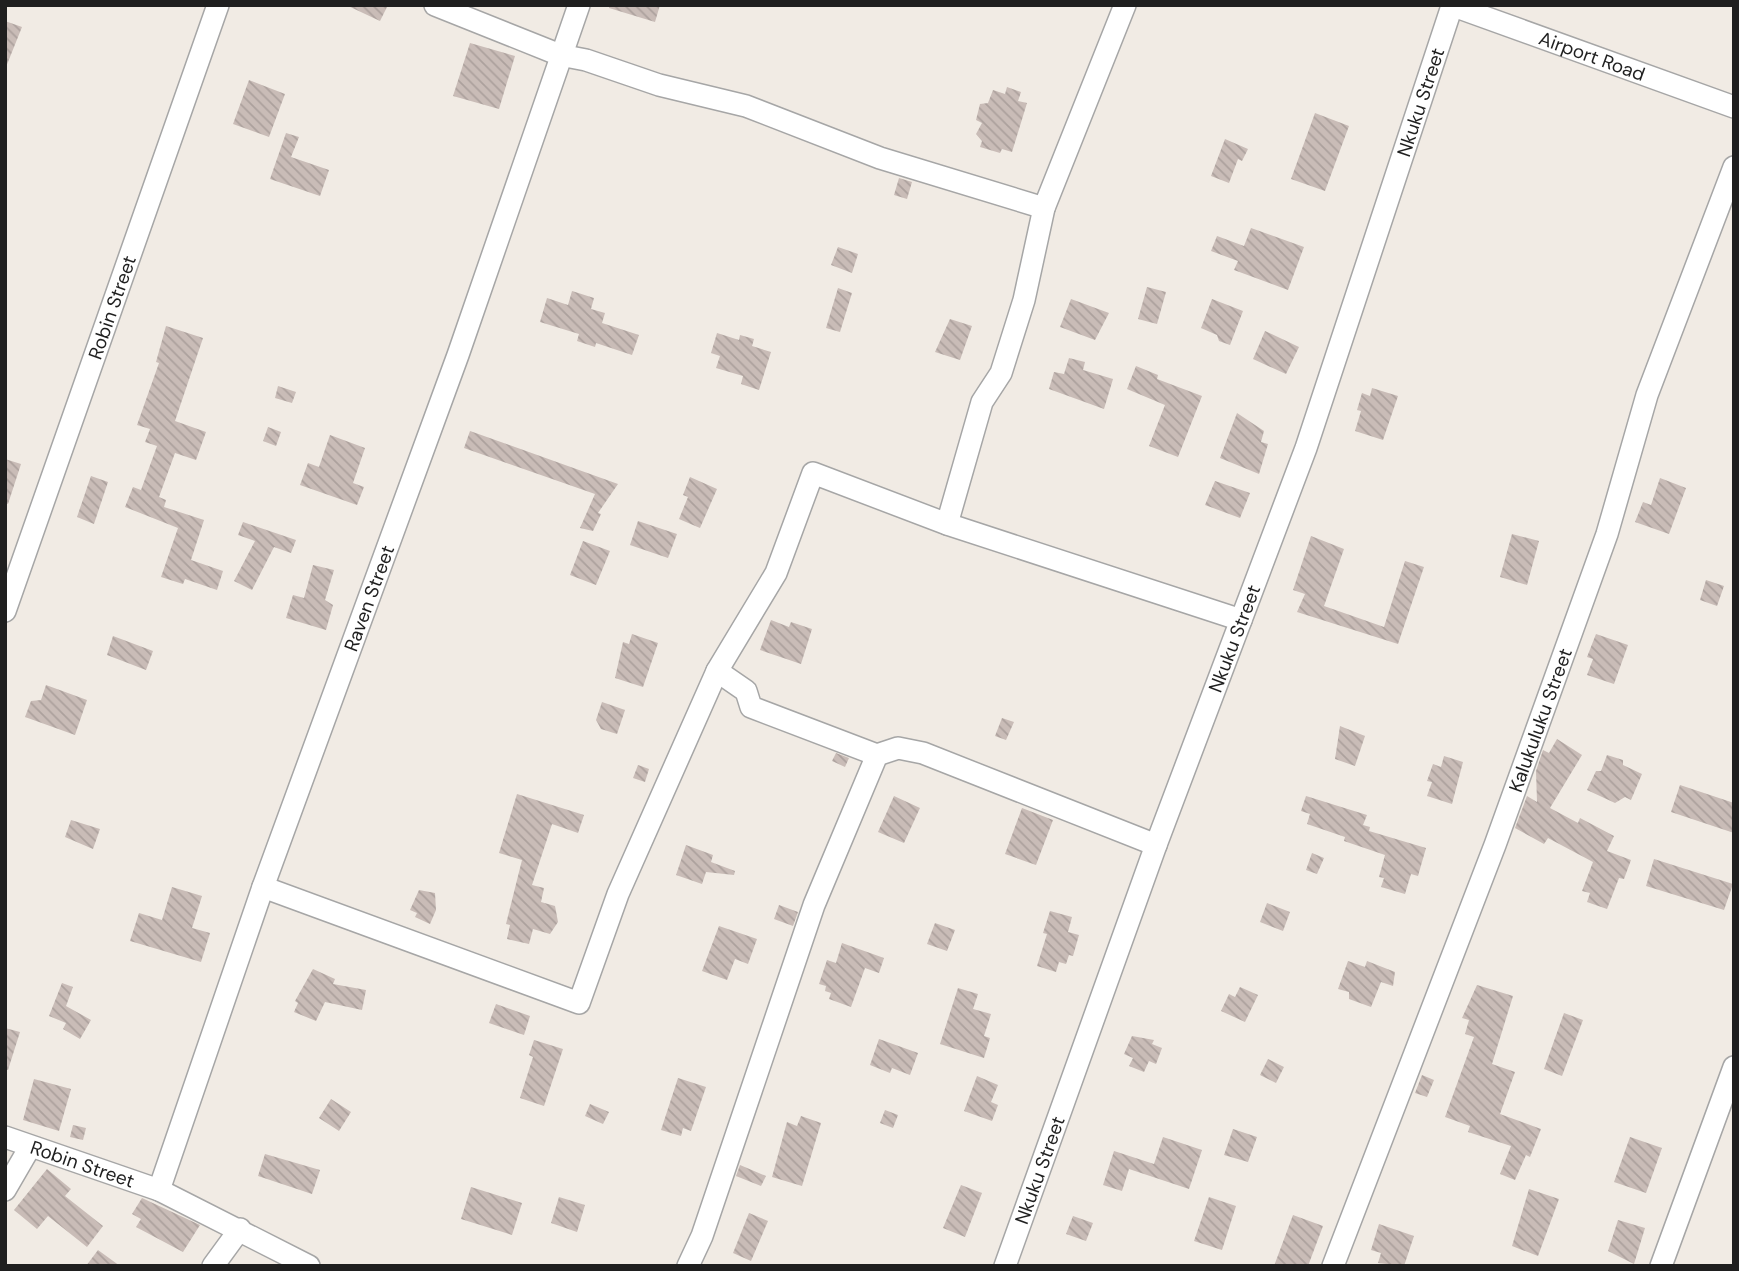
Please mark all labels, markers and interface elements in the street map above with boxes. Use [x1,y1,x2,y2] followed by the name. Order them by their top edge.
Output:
[1536,25,1649,86] street label: Airport Road
[1391,44,1450,160] street label: Nkuku Street
[82,252,142,362] street label: Robin Street
[338,542,400,655] street label: Raven Street
[1202,581,1266,696] street label: Nkuku Street
[1503,645,1577,795] street label: Kalukuluku Street
[1009,1113,1070,1227] street label: Nkuku Street
[27,1134,138,1193] street label: Robin Street

